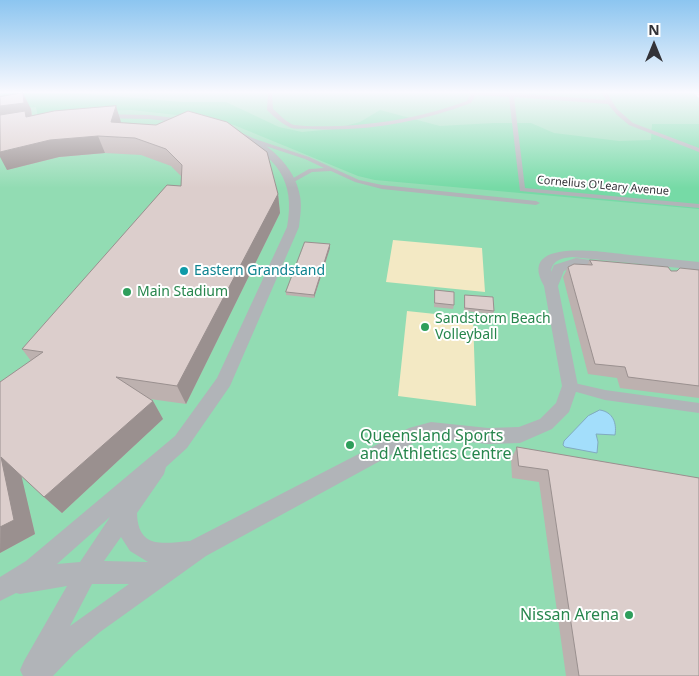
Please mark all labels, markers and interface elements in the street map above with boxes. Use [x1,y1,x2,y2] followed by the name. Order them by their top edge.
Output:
[629,20,679,70] north arrow
[648,20,660,39] text: N
[536,174,670,198] street label: Cornelius O'Leary Avenue
[194,263,325,279] place label: Eastern Grandstand
[178,265,190,277] marker: Eastern Grandstand
[137,284,228,300] place label: Main Stadium
[121,286,133,298] marker: Main Stadium
[435,311,551,344] place label: Sandstorm Beach Volleyball
[419,321,431,333] marker: Sandstorm Beach Volleyball
[360,426,511,464] place label: Queensland Sports and Athletics Centre
[344,439,356,451] marker: Queensland Sports and Athletics Centre
[520,605,619,625] place label: Nissan Arena
[623,609,635,621] marker: Nissan Arena

